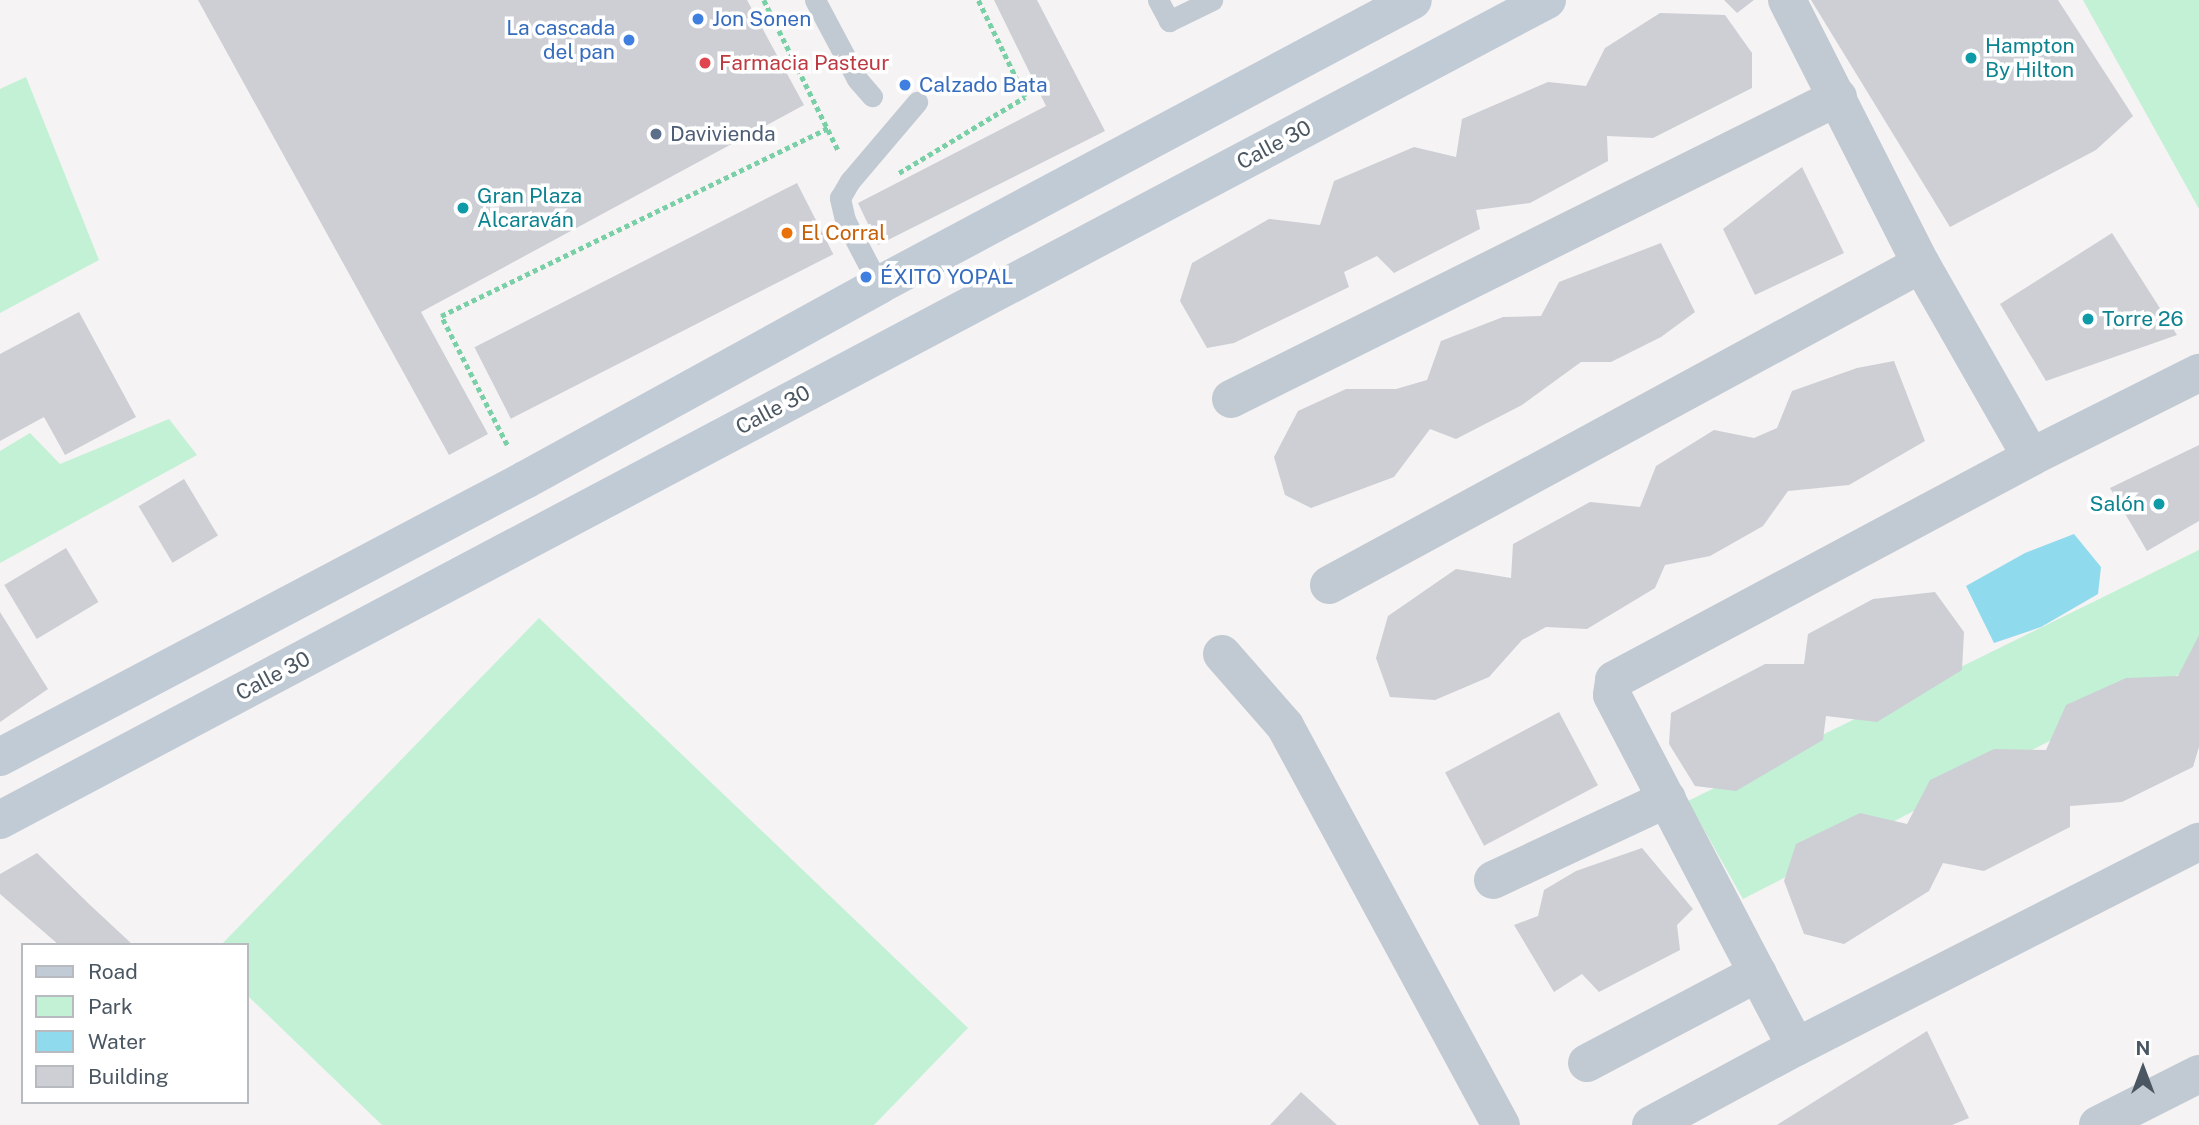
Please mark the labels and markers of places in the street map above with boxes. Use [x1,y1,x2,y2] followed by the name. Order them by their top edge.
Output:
[712,6,811,32] place label: Jon Sonen
[690,11,706,27] marker: Jon Sonen
[506,15,615,65] place label: La cascada del pan
[621,32,637,48] marker: La cascada del pan
[1985,33,2075,83] place label: Hampton By Hilton
[719,50,889,76] place label: Farmacia Pasteur
[1963,50,1979,66] marker: Hampton By Hilton
[697,55,713,71] marker: Farmacia Pasteur
[919,72,1048,98] place label: Calzado Bata
[897,77,913,93] marker: Calzado Bata
[670,121,776,147] place label: Davivienda
[648,126,664,142] marker: Davivienda
[477,183,582,233] place label: Gran Plaza Alcaraván
[455,200,471,216] marker: Gran Plaza Alcaraván
[801,220,886,246] place label: El Corral
[779,225,795,241] marker: El Corral
[880,264,1013,290] place label: ÉXITO YOPAL
[858,269,874,285] marker: ÉXITO YOPAL
[2102,306,2184,332] place label: Torre 26
[2080,311,2096,327] marker: Torre 26
[2090,491,2145,517] place label: Salón
[2151,496,2167,512] marker: Salón

